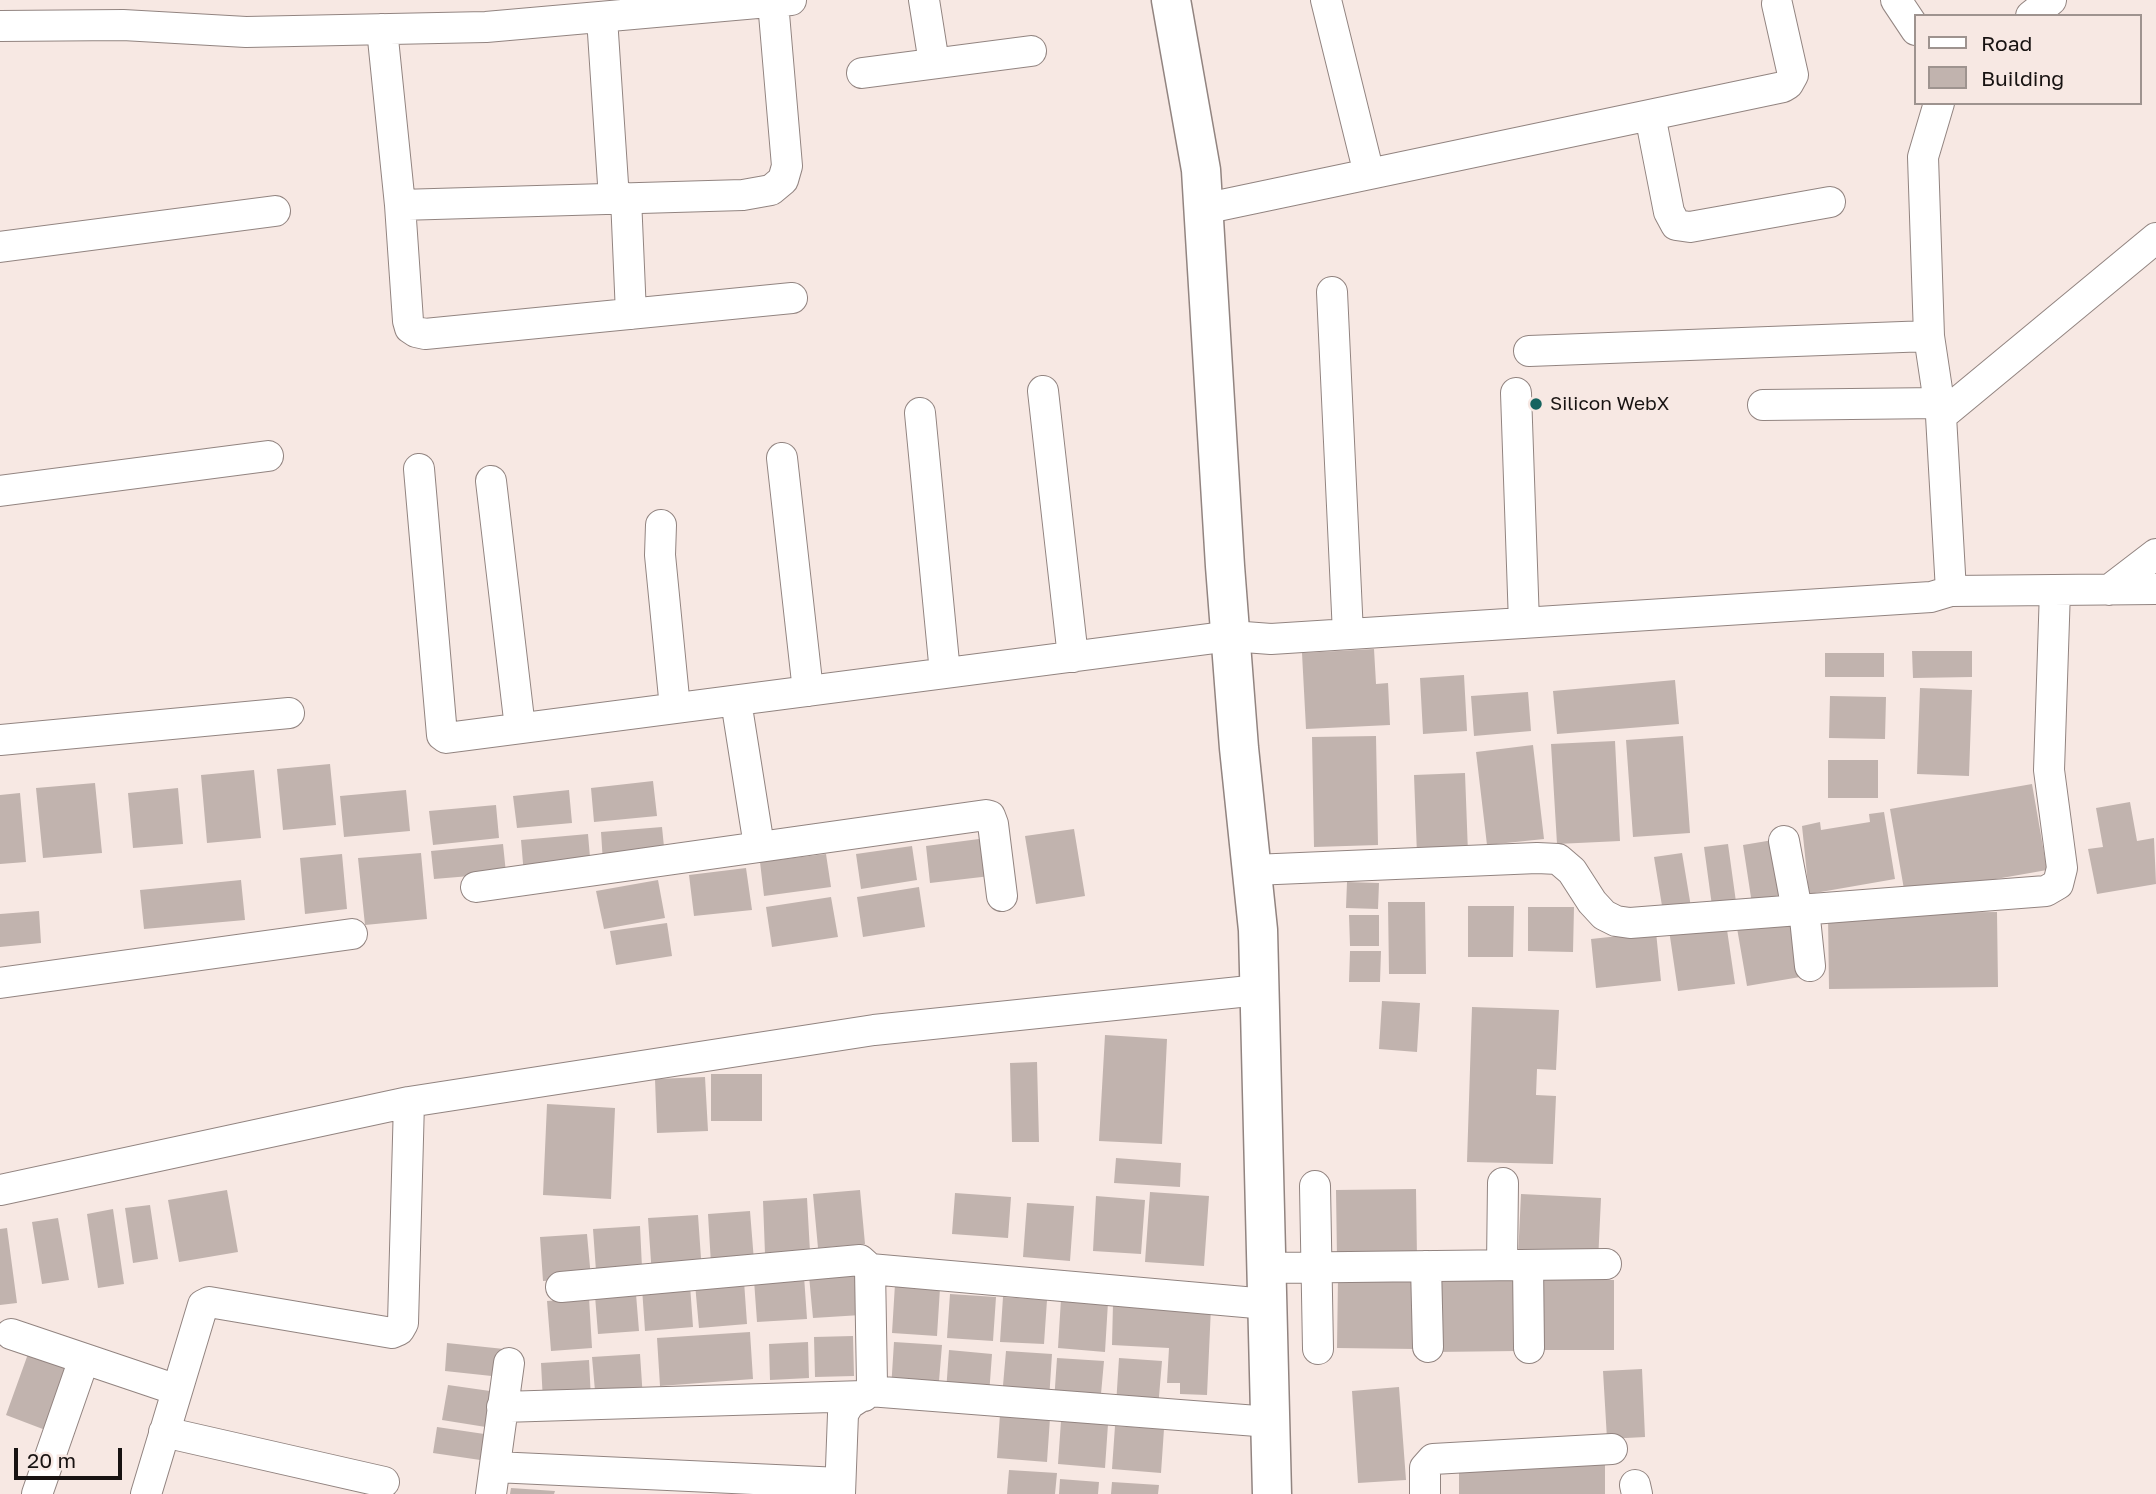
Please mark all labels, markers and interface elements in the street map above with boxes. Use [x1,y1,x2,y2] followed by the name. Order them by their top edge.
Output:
[1914,14,2142,105] legend
[1981,30,2032,56] text: Road
[1981,65,2064,91] text: Building
[1550,393,1669,415] place label: Silicon WebX
[1528,396,1544,412] marker: Silicon WebX
[18,1434,126,1478] scale bar
[27,1447,76,1473] text: 20 m

